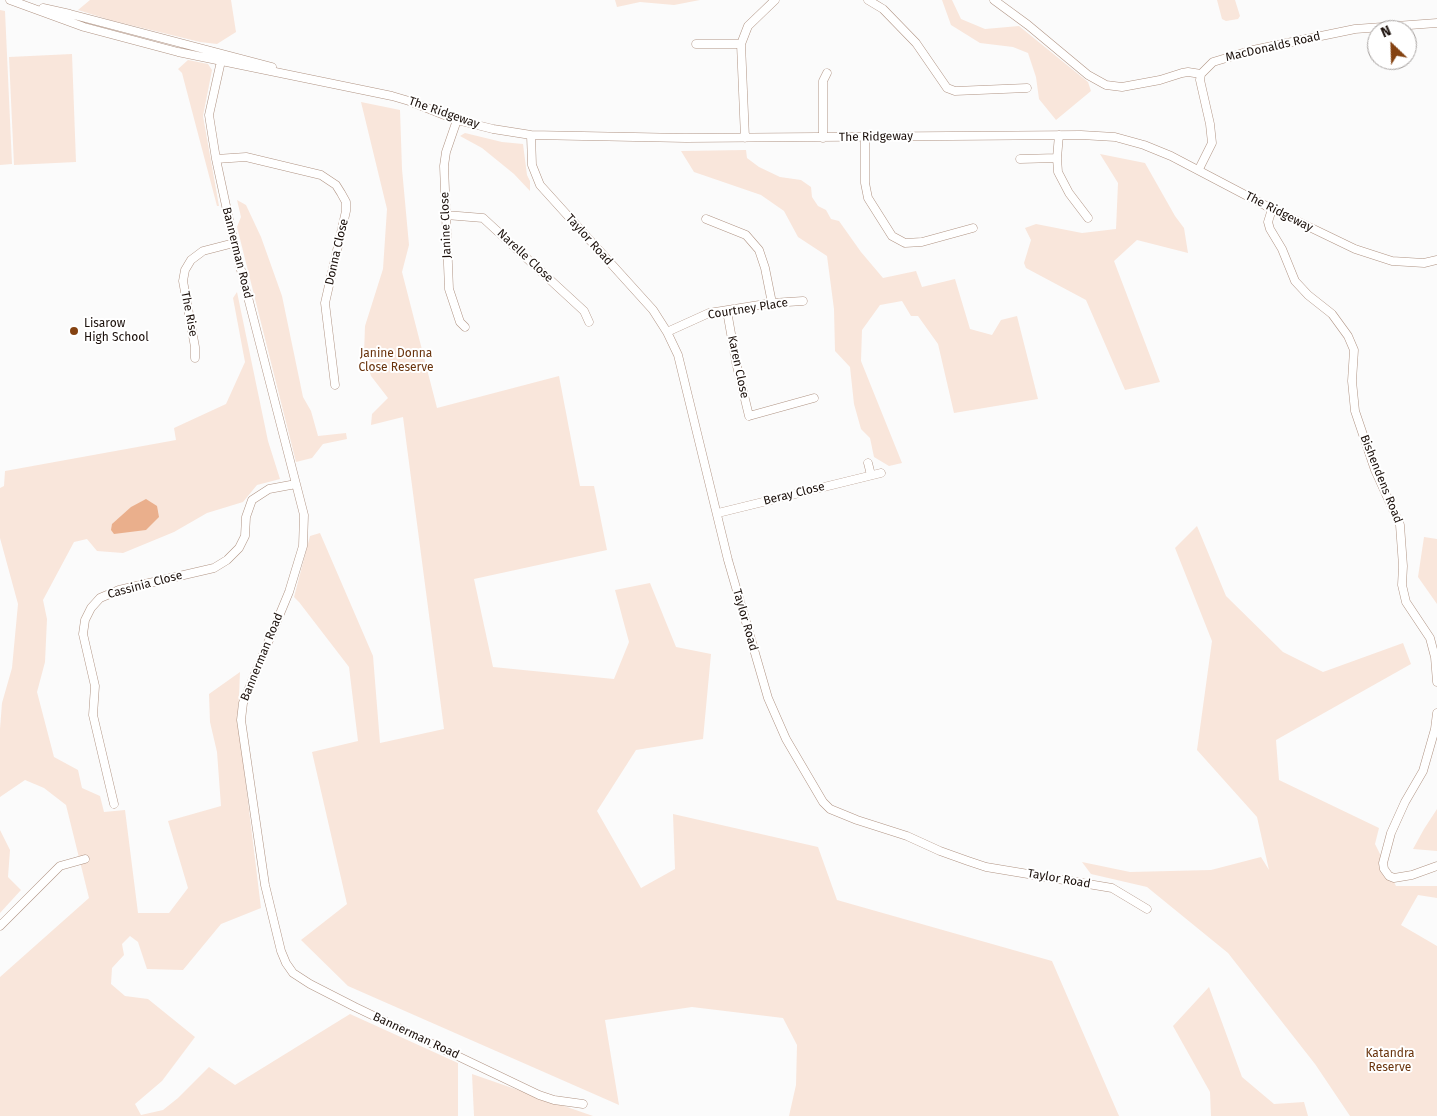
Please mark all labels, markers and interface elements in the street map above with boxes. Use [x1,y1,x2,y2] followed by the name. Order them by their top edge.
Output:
[1367,20,1417,70] north arrow
[1378,22,1394,41] text: N
[1224,29,1322,65] street label: MacDonalds Road
[407,94,481,132] street label: The Ridgeway
[839,129,913,145] street label: The Ridgeway
[1243,189,1315,235] street label: The Ridgeway
[438,191,454,259] street label: Janine Close
[219,206,255,300] street label: Bannerman Road
[562,211,616,269] street label: Taylor Road
[322,217,352,287] street label: Donna Close
[494,226,556,286] street label: Narelle Close
[178,290,200,338] street label: The Rise
[707,296,789,322] street label: Courtney Place
[84,317,149,345] place label: Lisarow High School
[68,325,80,337] marker: Lisarow High School
[724,334,752,400] street label: Karen Close
[358,347,434,375] park label: Janine Donna Close Reserve
[1357,433,1405,525] street label: Bishendens Road
[762,479,826,509] street label: Beray Close
[106,568,184,602] street label: Cassinia Close
[729,587,761,653] street label: Taylor Road
[238,611,286,703] street label: Bannerman Road
[1026,866,1092,892] street label: Taylor Road
[370,1010,462,1062] street label: Bannerman Road
[1365,1047,1415,1075] park label: Katandra Reserve

